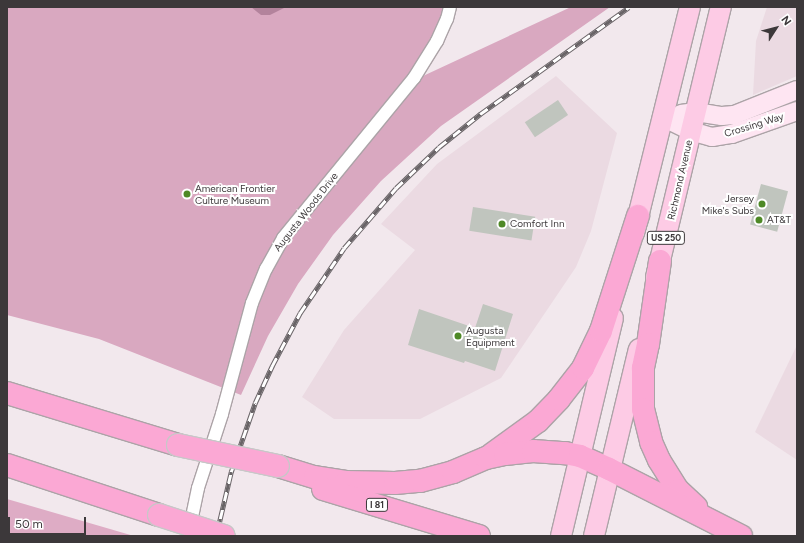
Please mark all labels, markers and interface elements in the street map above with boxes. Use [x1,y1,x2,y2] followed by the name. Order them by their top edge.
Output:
[756,8,796,48] north arrow
[778,13,794,28] text: N
[723,110,785,140] street label: Crossing Way
[665,139,695,221] street label: Richmond Avenue
[272,170,340,254] street label: Augusta Woods Drive
[195,182,275,206] place label: American Frontier Culture Museum
[182,189,192,199] marker: American Frontier Culture Museum
[702,192,754,216] place label: Jersey Mike's Subs
[757,199,767,209] marker: Jersey Mike's Subs
[767,214,791,226] place label: AT&T
[754,215,764,225] marker: AT&T
[510,218,564,230] place label: Comfort Inn
[497,219,507,229] marker: Comfort Inn
[646,231,686,245] road number: US 250
[466,324,515,348] place label: Augusta Equipment
[453,331,463,341] marker: Augusta Equipment
[365,498,389,512] road number: I 81
[10,509,88,535] scale bar
[15,517,43,531] text: 50 m

